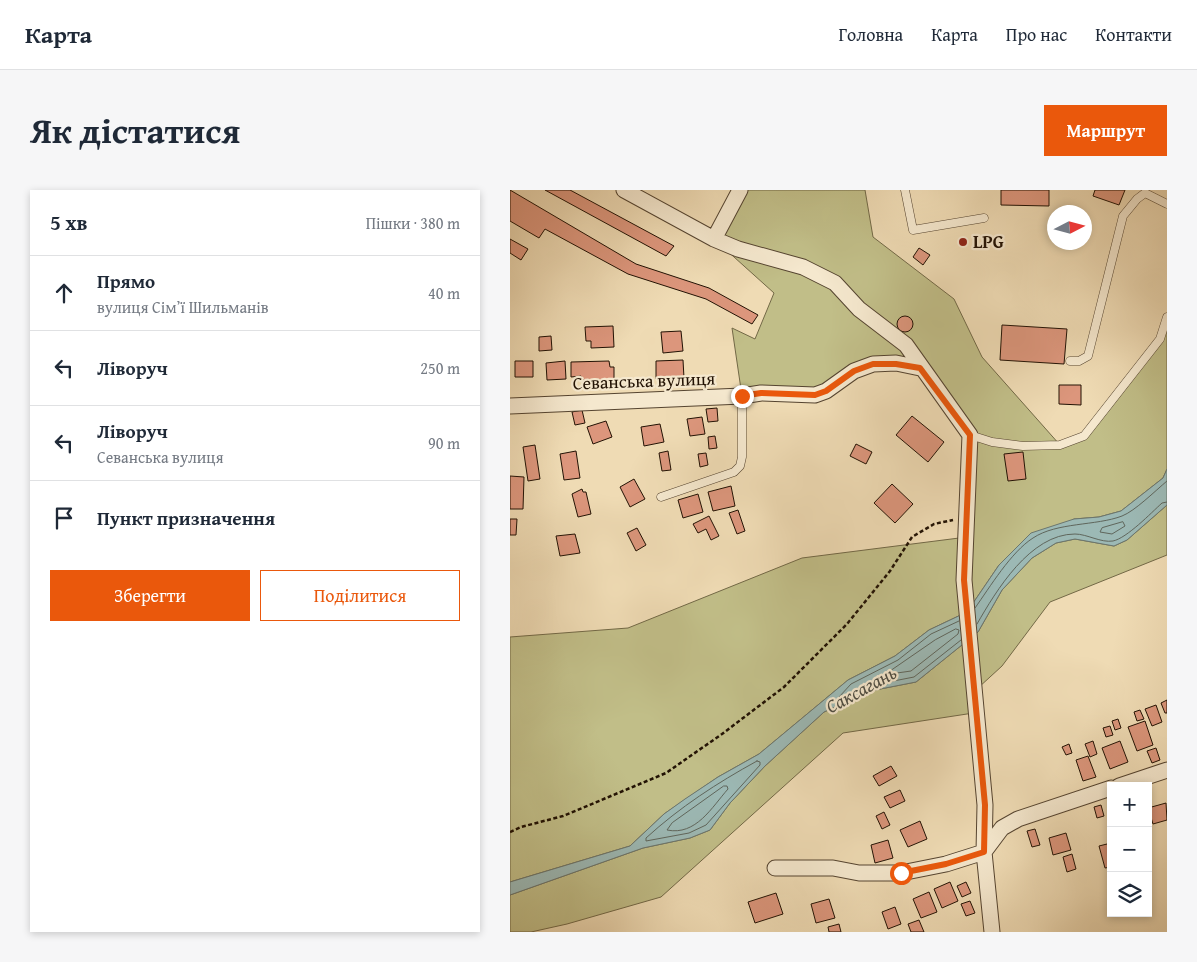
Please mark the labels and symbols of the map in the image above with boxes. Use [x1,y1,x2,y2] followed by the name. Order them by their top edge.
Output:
[1047,205,1092,250] north arrow
[973,228,1004,255] place label: LPG
[957,236,969,248] marker: LPG
[572,365,716,396] street label: Севанська вулиця
[731,385,754,408] route end
[820,658,902,720] water label: Саксагань
[890,862,913,885] route start

